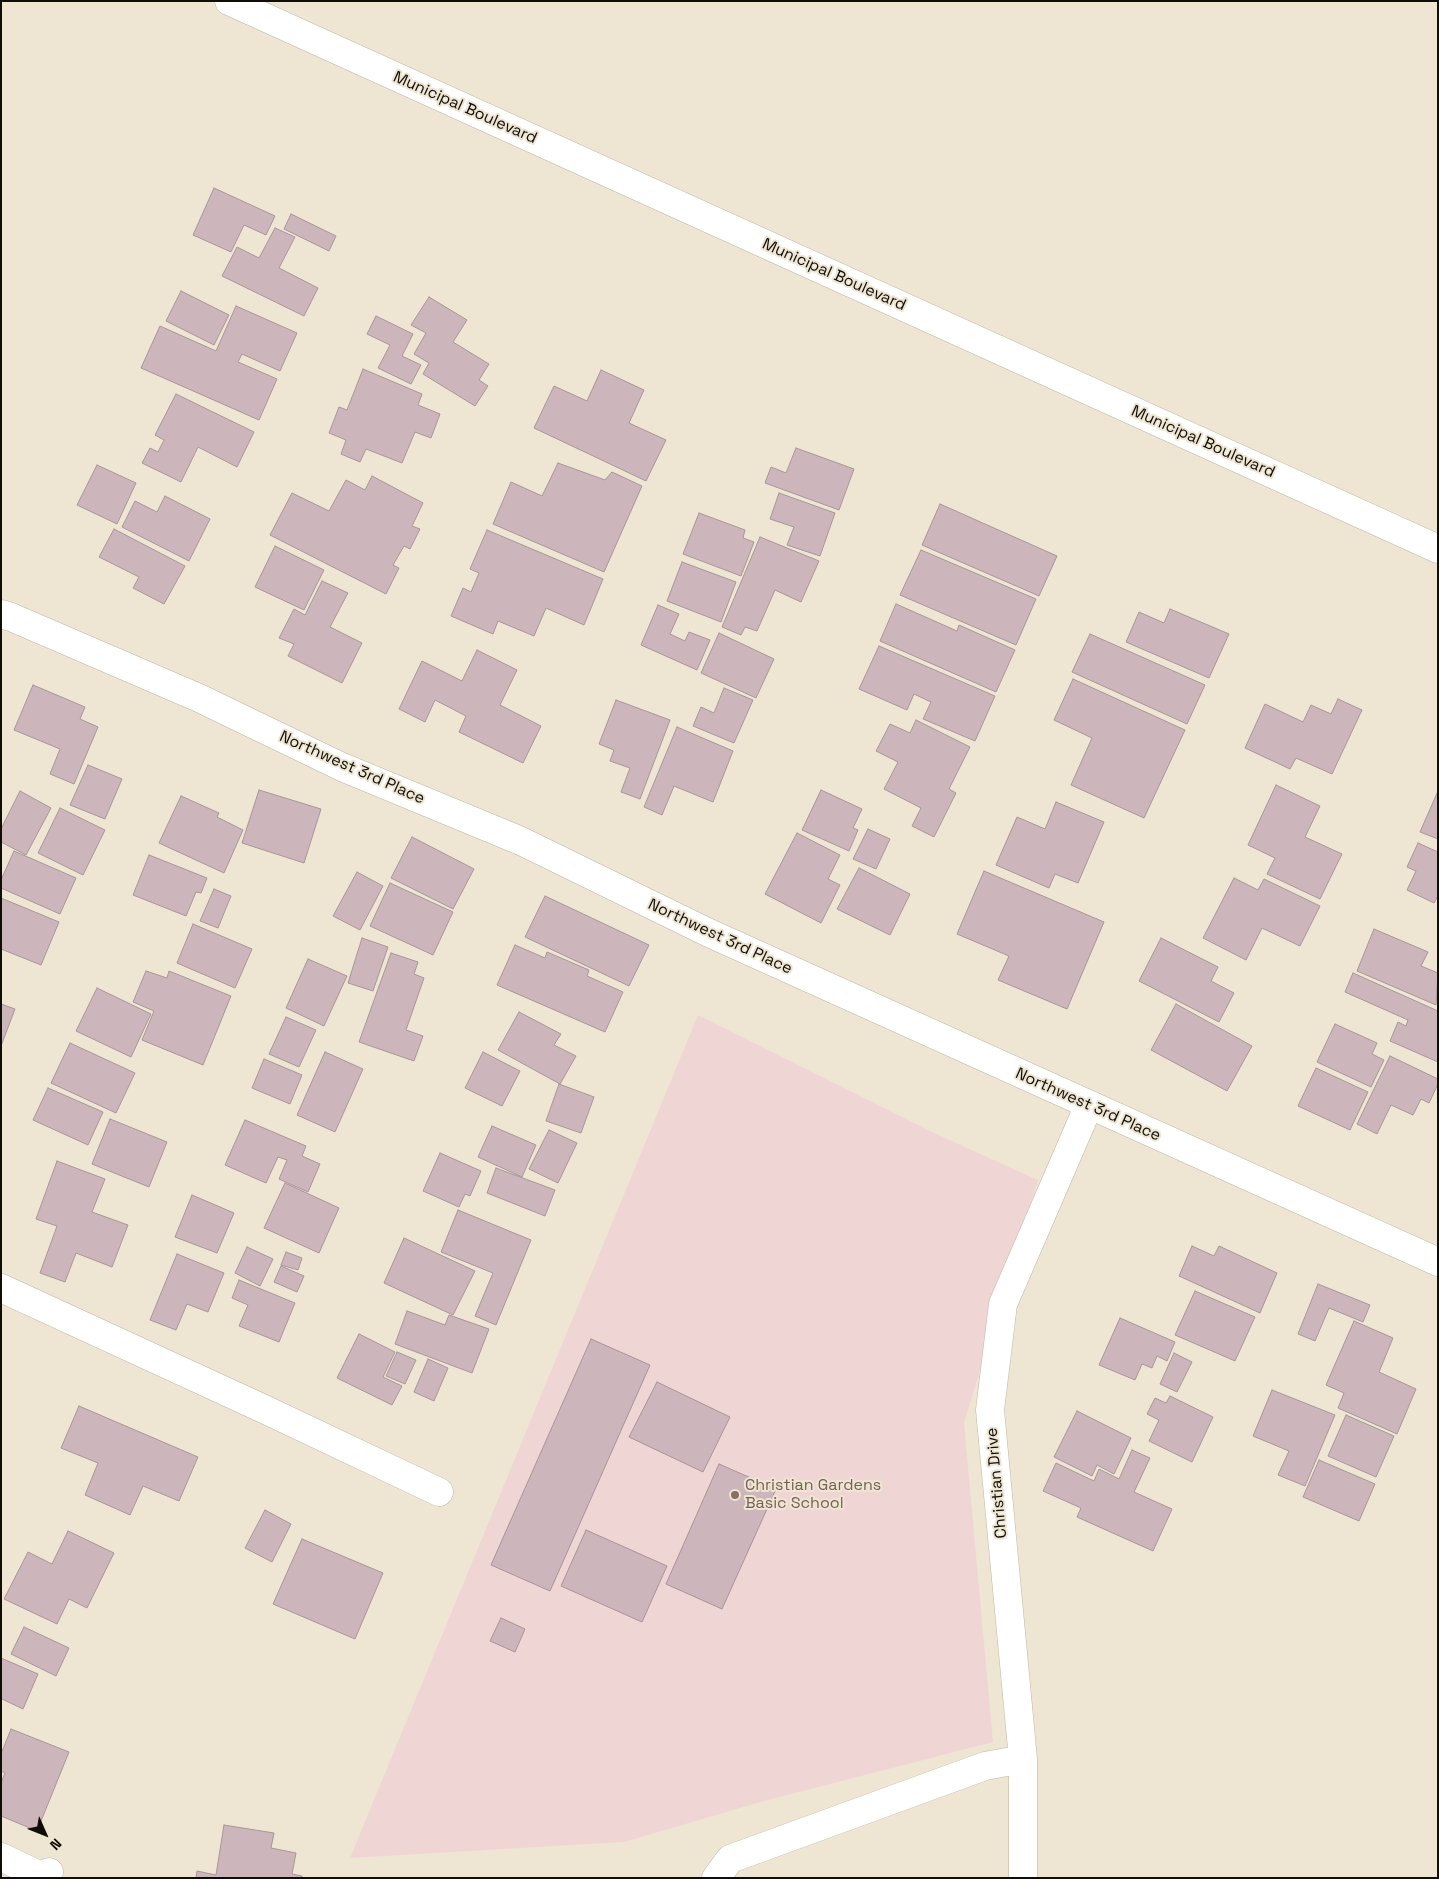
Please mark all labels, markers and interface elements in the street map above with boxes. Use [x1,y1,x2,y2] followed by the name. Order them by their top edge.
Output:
[390,68,540,148] street label: Municipal Boulevard
[759,235,909,315] street label: Municipal Boulevard
[1128,402,1278,482] street label: Municipal Boulevard
[276,727,428,809] street label: Northwest 3rd Place
[645,895,795,979] street label: Northwest 3rd Place
[1012,1064,1164,1146] street label: Northwest 3rd Place
[983,1427,1011,1539] street label: Christian Drive
[745,1476,881,1514] place label: Christian Gardens Basic School
[729,1489,741,1501] marker: Christian Gardens Basic School
[20,1809,70,1859] north arrow
[46,1835,66,1854] text: N

